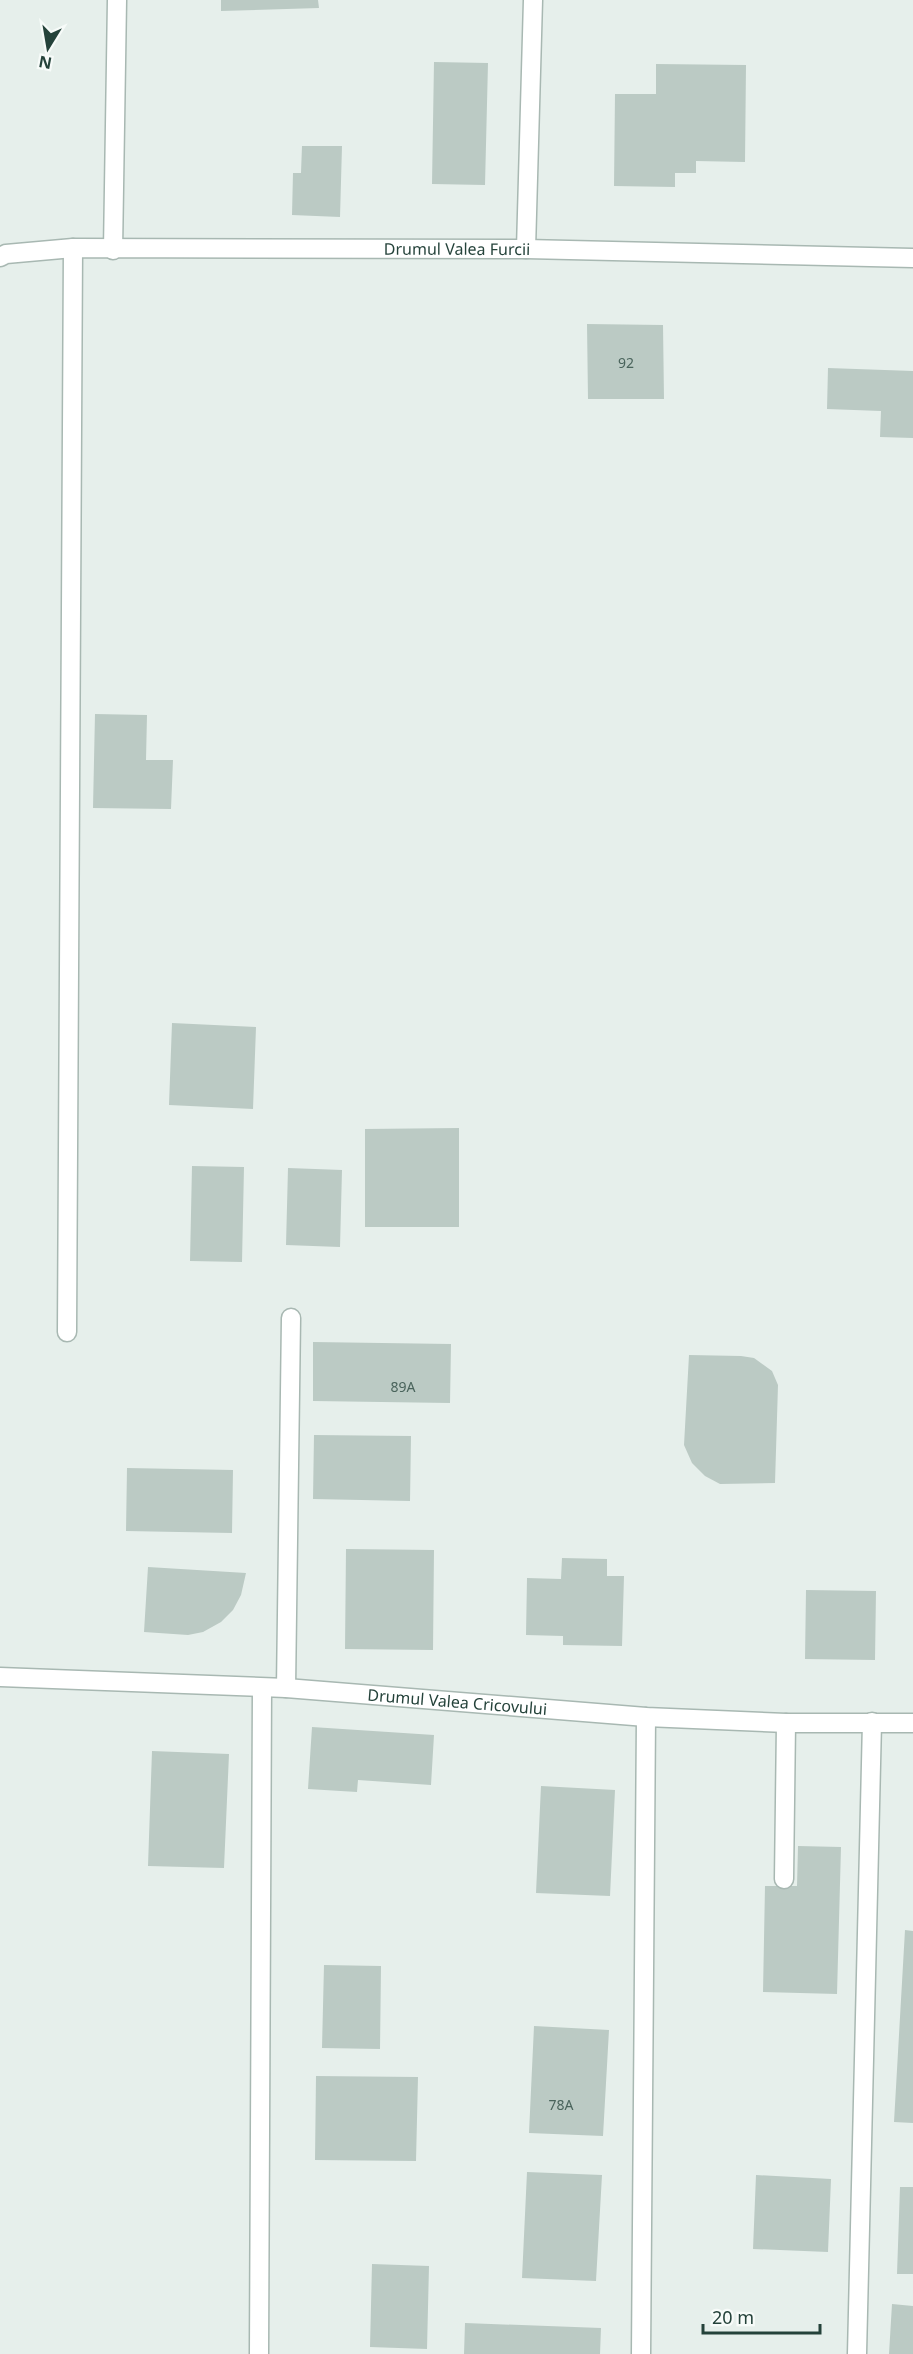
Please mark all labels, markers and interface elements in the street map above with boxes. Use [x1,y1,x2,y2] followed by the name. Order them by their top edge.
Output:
[18,18,78,78] north arrow
[37,51,54,75] text: N
[384,238,530,260] street label: Drumul Valea Furcii
[618,353,634,372] house number: 92
[391,1377,416,1396] house number: 89A
[367,1684,548,1720] street label: Drumul Valea Cricovului
[549,2095,574,2114] house number: 78A
[703,2297,820,2335] scale bar
[712,2305,754,2329] text: 20 m

